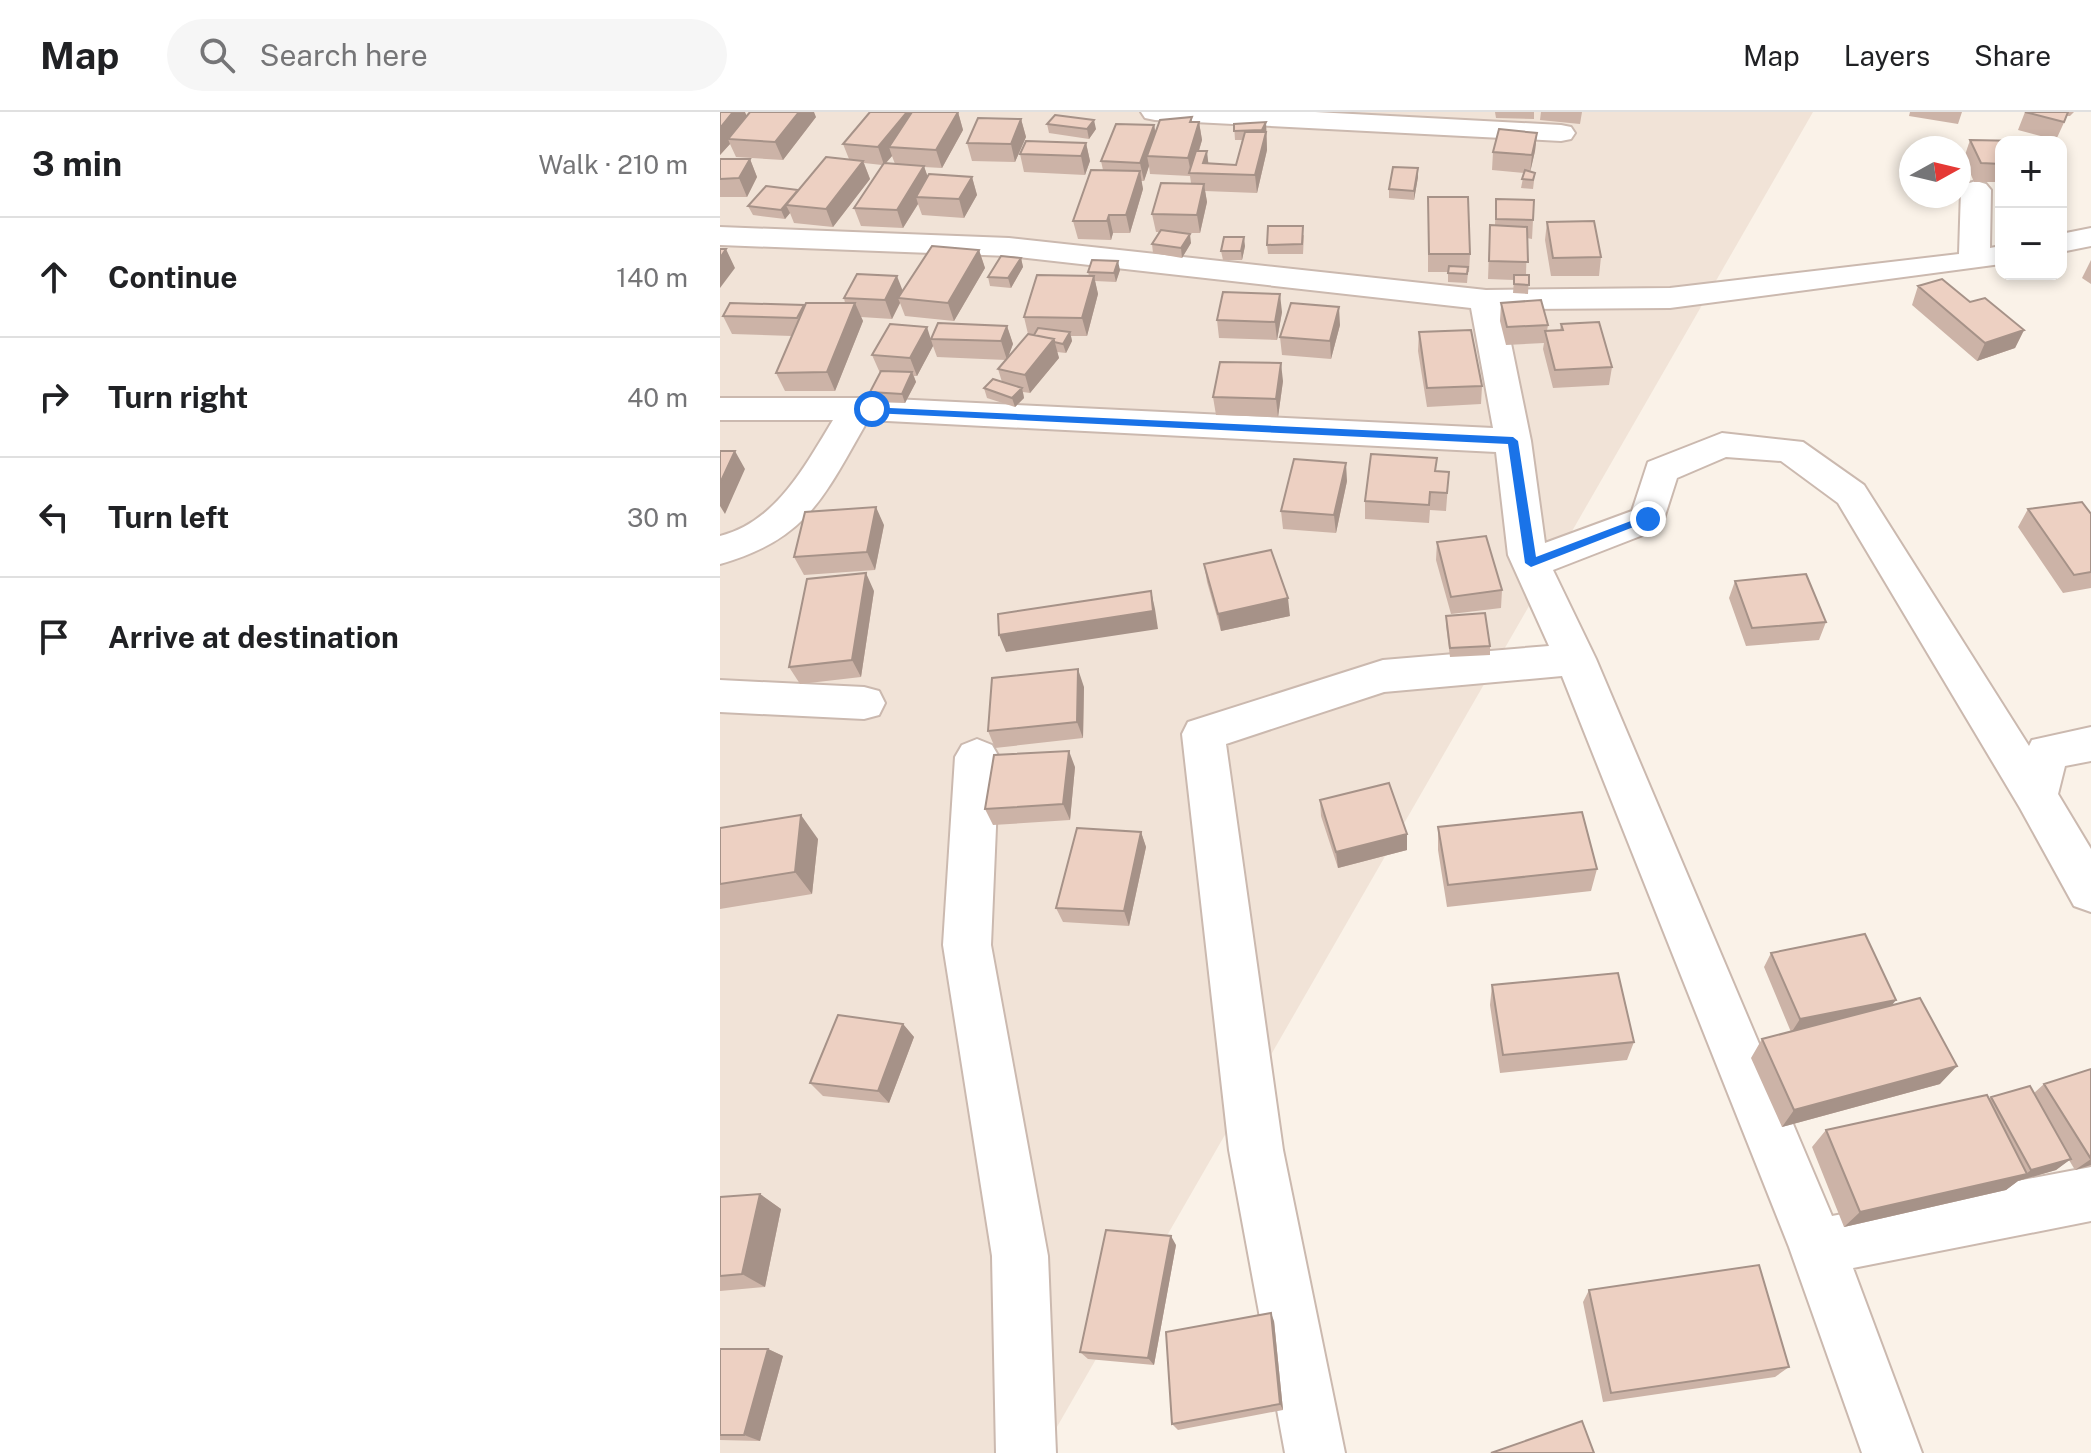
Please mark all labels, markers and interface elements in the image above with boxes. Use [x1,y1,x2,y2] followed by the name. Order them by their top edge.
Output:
[167,19,727,91] search box
[40,33,119,78] text: Map
[195,33,239,77] icon: search
[259,37,428,73] text: Search here
[1743,39,1800,72] text: Map
[1844,39,1930,72] text: Layers
[1974,39,2051,72] text: Share
[1899,136,1971,208] north arrow
[1995,136,2067,280] map controls
[1995,136,2067,208] button: +
[32,144,122,184] text: 3 min
[538,149,688,180] text: Walk · 210 m
[1995,208,2067,280] button: −
[32,255,76,299] icon: ahead
[108,259,238,295] text: Continue
[616,262,688,293] text: 140 m
[32,375,76,419] icon: right
[108,379,248,415] text: Turn right
[627,382,688,413] text: 40 m
[854,391,890,427] route start
[32,495,76,539] icon: left
[108,499,229,535] text: Turn left
[1630,501,1666,537] route end
[627,502,688,533] text: 30 m
[32,615,76,659] icon: arrive
[108,619,399,655] text: Arrive at destination

